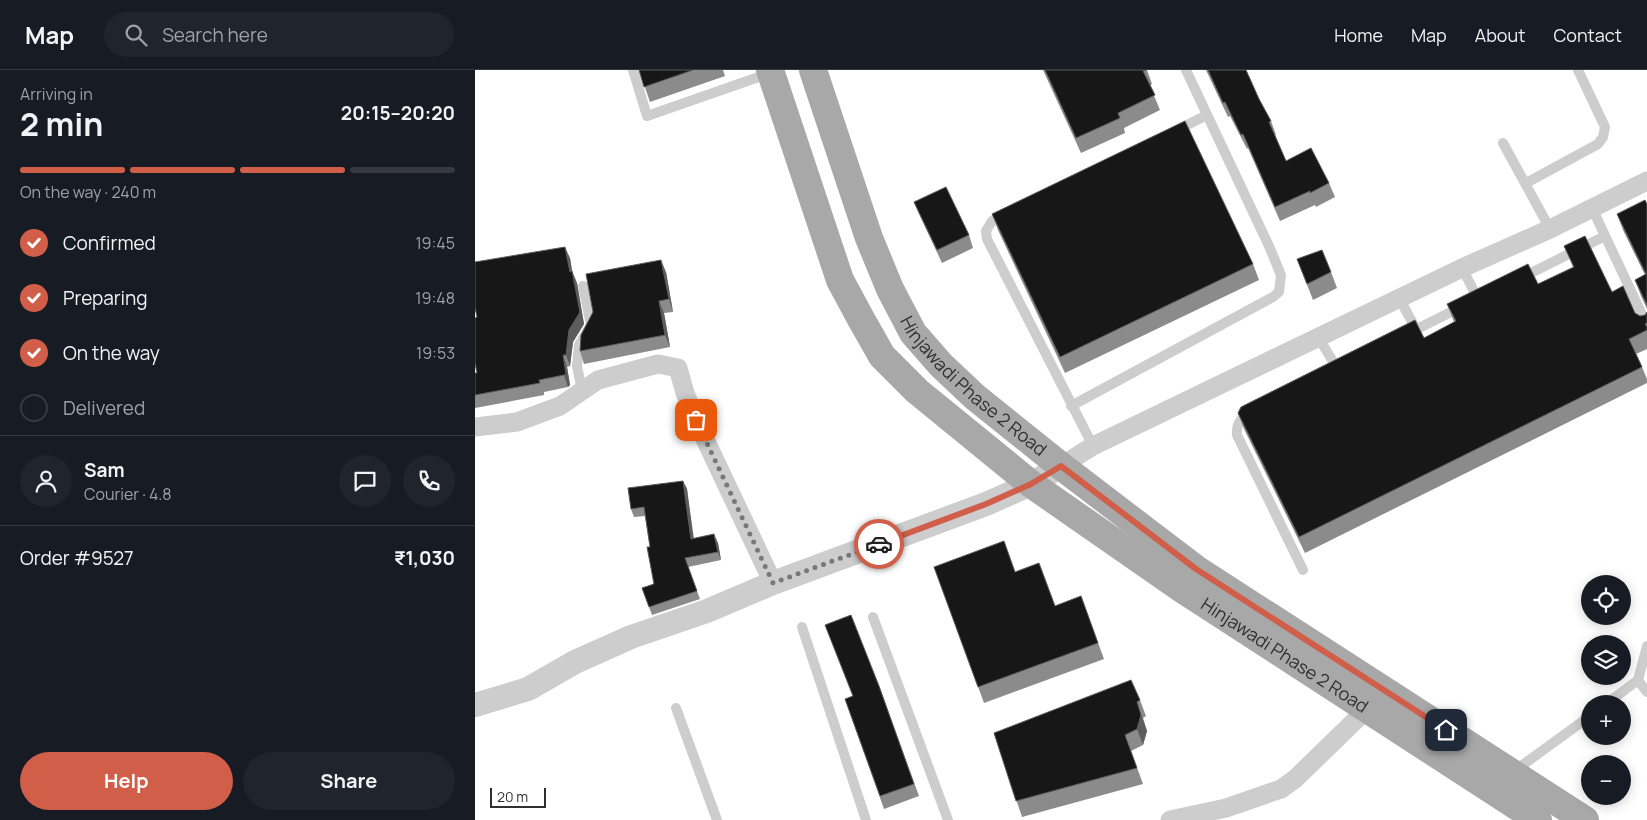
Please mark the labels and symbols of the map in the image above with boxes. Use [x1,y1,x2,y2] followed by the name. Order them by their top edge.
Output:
[895,312,1052,461] street label: Hinjawadi Phase 2 Road
[675,399,717,441] pin
[854,519,904,569] courier
[1197,592,1373,718] street label: Hinjawadi Phase 2 Road
[1425,709,1467,751] pin
[490,785,546,808] scale bar

